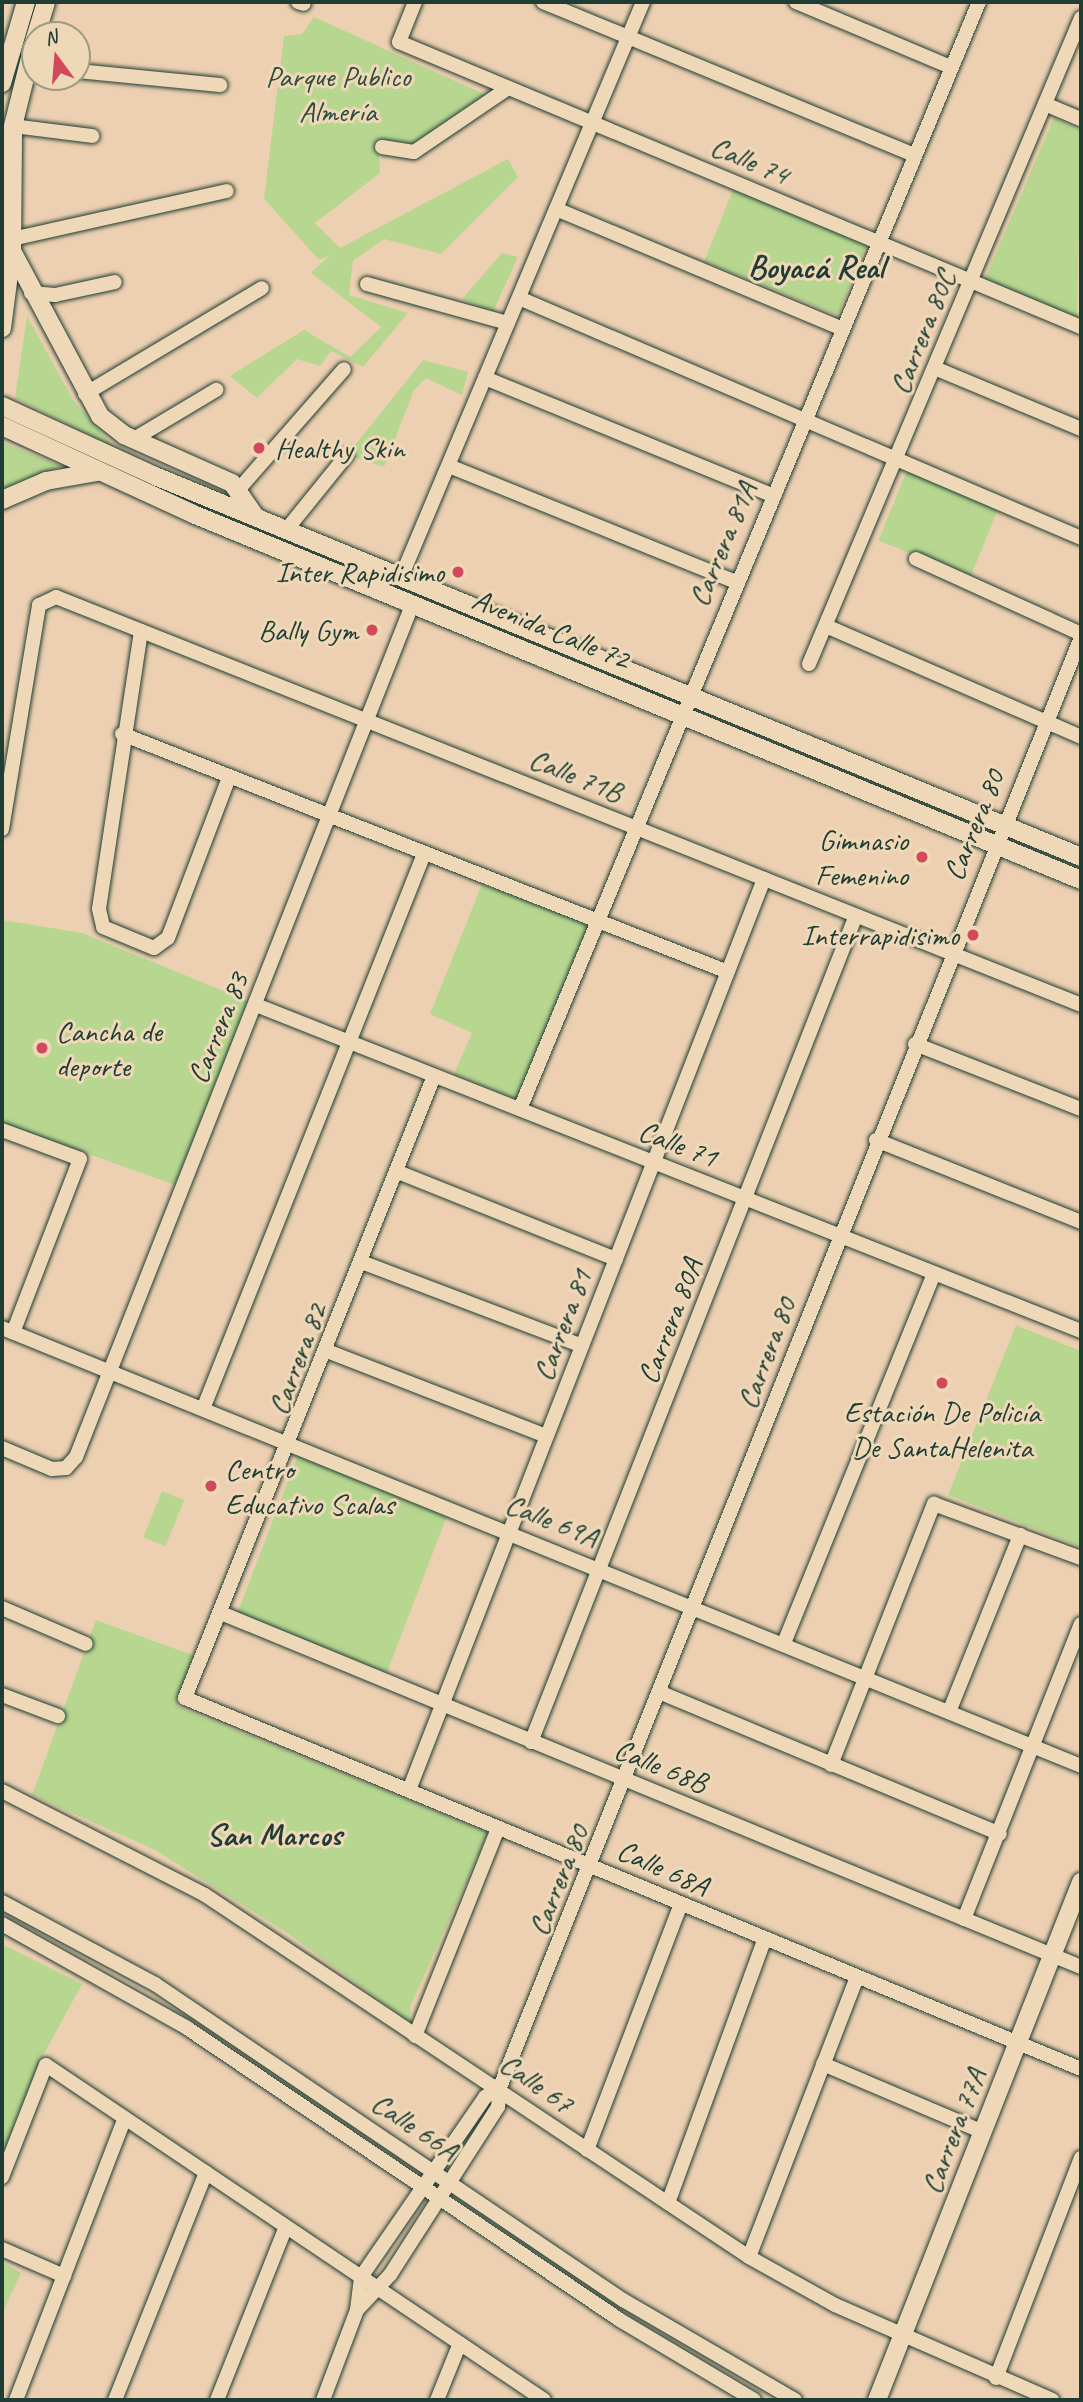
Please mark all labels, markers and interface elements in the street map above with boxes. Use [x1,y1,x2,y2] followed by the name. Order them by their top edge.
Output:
[21,21,91,91] north arrow
[42,25,60,51] text: N
[265,58,411,128] park label: Parque Publico Almería
[705,128,795,192] street label: Calle 74
[748,248,884,288] district label: Boyacá Real
[881,265,963,399] street label: Carrera 80C
[275,430,405,466] place label: Healthy Skin
[249,438,269,458] marker: Healthy Skin
[680,477,764,611] street label: Carrera 81A
[275,554,444,590] place label: Inter Rapidisimo
[450,564,466,580] marker: Inter Rapidisimo
[467,581,635,677] street label: Avenida Calle 72
[258,612,358,648] place label: Bally Gym
[364,622,380,638] marker: Bally Gym
[524,740,628,810] street label: Calle 71B
[936,764,1012,886] street label: Carrera 80
[815,822,908,892] place label: Gimnasio Femenino
[914,849,930,865] marker: Gimnasio Femenino
[801,917,959,953] place label: Interrapidisimo
[965,927,981,943] marker: Interrapidisimo
[180,967,256,1089] street label: Carrera 83
[56,1013,162,1084] place label: Cancha de deporte
[34,1040,50,1056] marker: Cancha de deporte
[634,1113,722,1175] street label: Calle 71
[630,1253,710,1389] street label: Carrera 80A
[524,1264,600,1386] street label: Carrera 81
[728,1292,804,1414] street label: Carrera 80
[259,1298,335,1420] street label: Carrera 82
[934,1375,950,1391] marker: Estación De Policía De SantaHelenita
[844,1394,1040,1464] place label: Estación De Policía De SantaHelenita
[225,1451,394,1522] place label: Centro Educativo Scalas
[203,1478,219,1494] marker: Centro Educativo Scalas
[501,1485,603,1555] street label: Calle 69A
[609,1731,713,1801] street label: Calle 68B
[206,1816,342,1854] district label: San Marcos
[520,1819,596,1941] street label: Carrera 80
[612,1832,714,1904] street label: Calle 68A
[493,2045,581,2121] street label: Calle 67
[913,2063,993,2199] street label: Carrera 77A
[365,2084,465,2168] street label: Calle 66A

